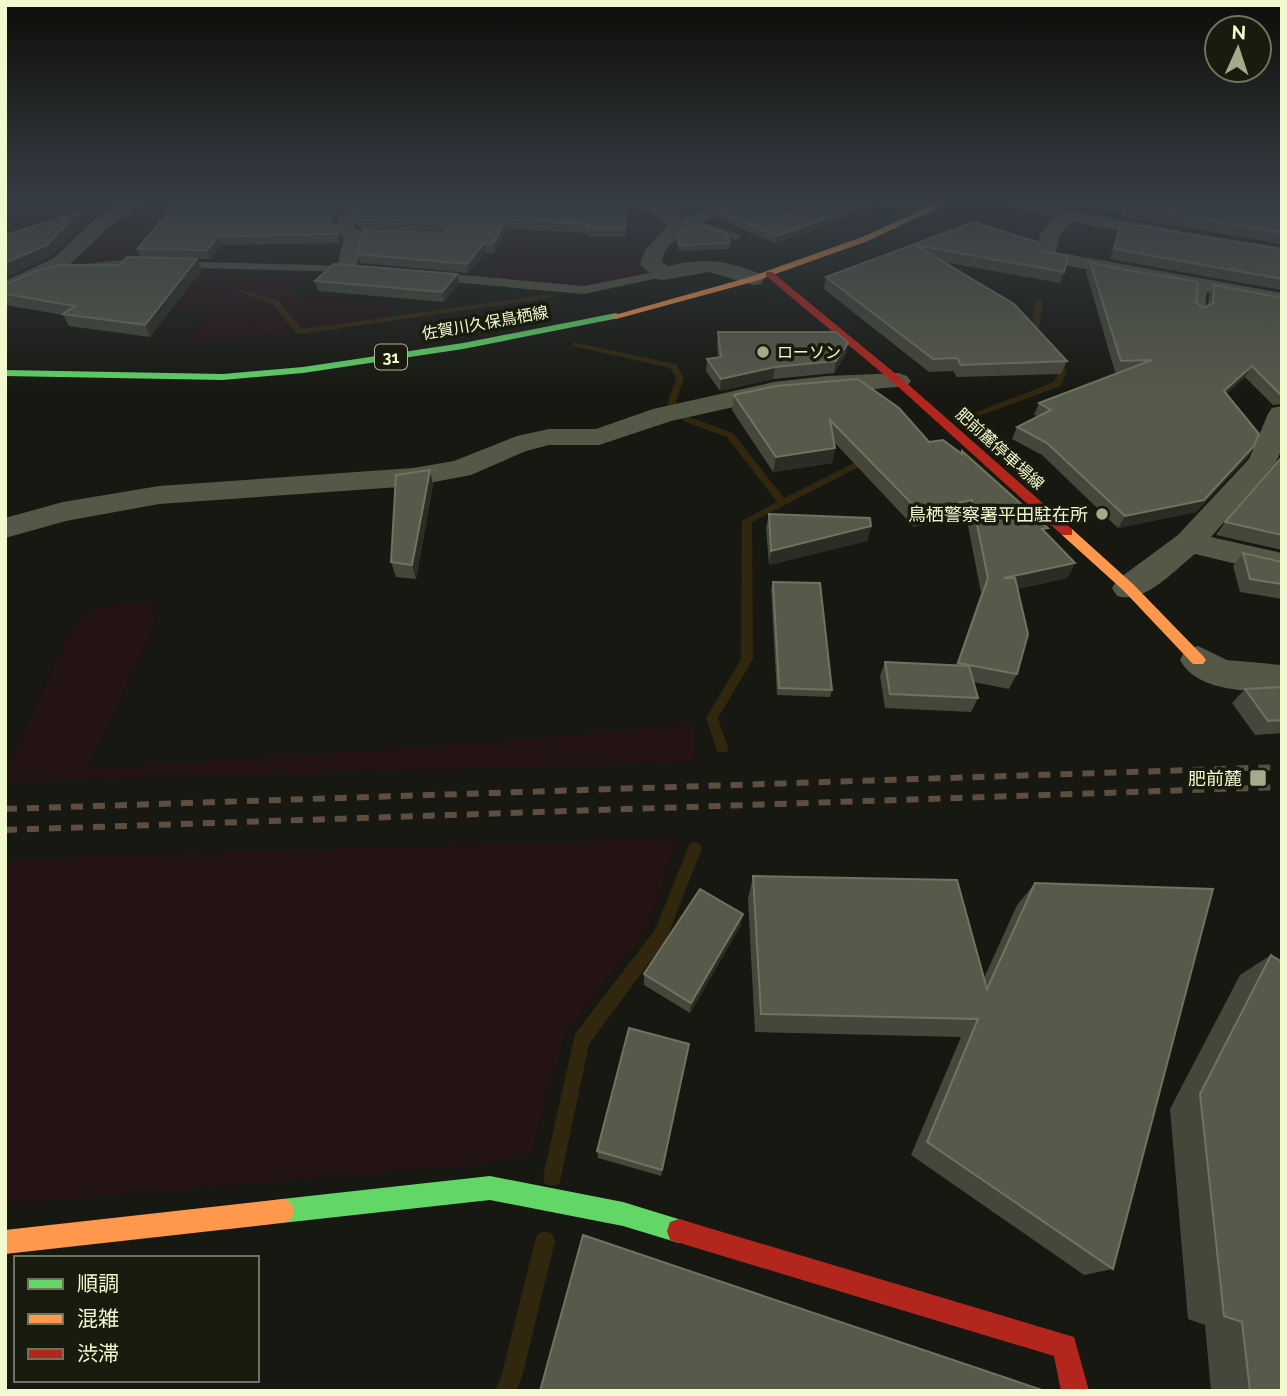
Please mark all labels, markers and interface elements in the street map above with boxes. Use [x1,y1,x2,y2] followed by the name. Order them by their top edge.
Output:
[1203,14,1273,84] north arrow
[1231,21,1247,43] text: N
[420,303,550,343] street label: 佐賀川久保鳥栖線
[777,343,841,362] place label: ローソン
[375,344,407,370] road number: 31
[755,344,771,360] marker: ローソン
[952,404,1048,494] street label: 肥前麓停車場線
[908,504,1088,525] place label: 鳥栖警察署平田駐在所
[1094,506,1110,522] marker: 鳥栖警察署平田駐在所
[1188,768,1242,789] place label: 肥前麓
[1248,768,1268,788] marker: 肥前麓
[14,1256,259,1382] legend
[77,1271,119,1296] text: 順調
[77,1306,119,1331] text: 混雑
[77,1341,119,1366] text: 渋滞

